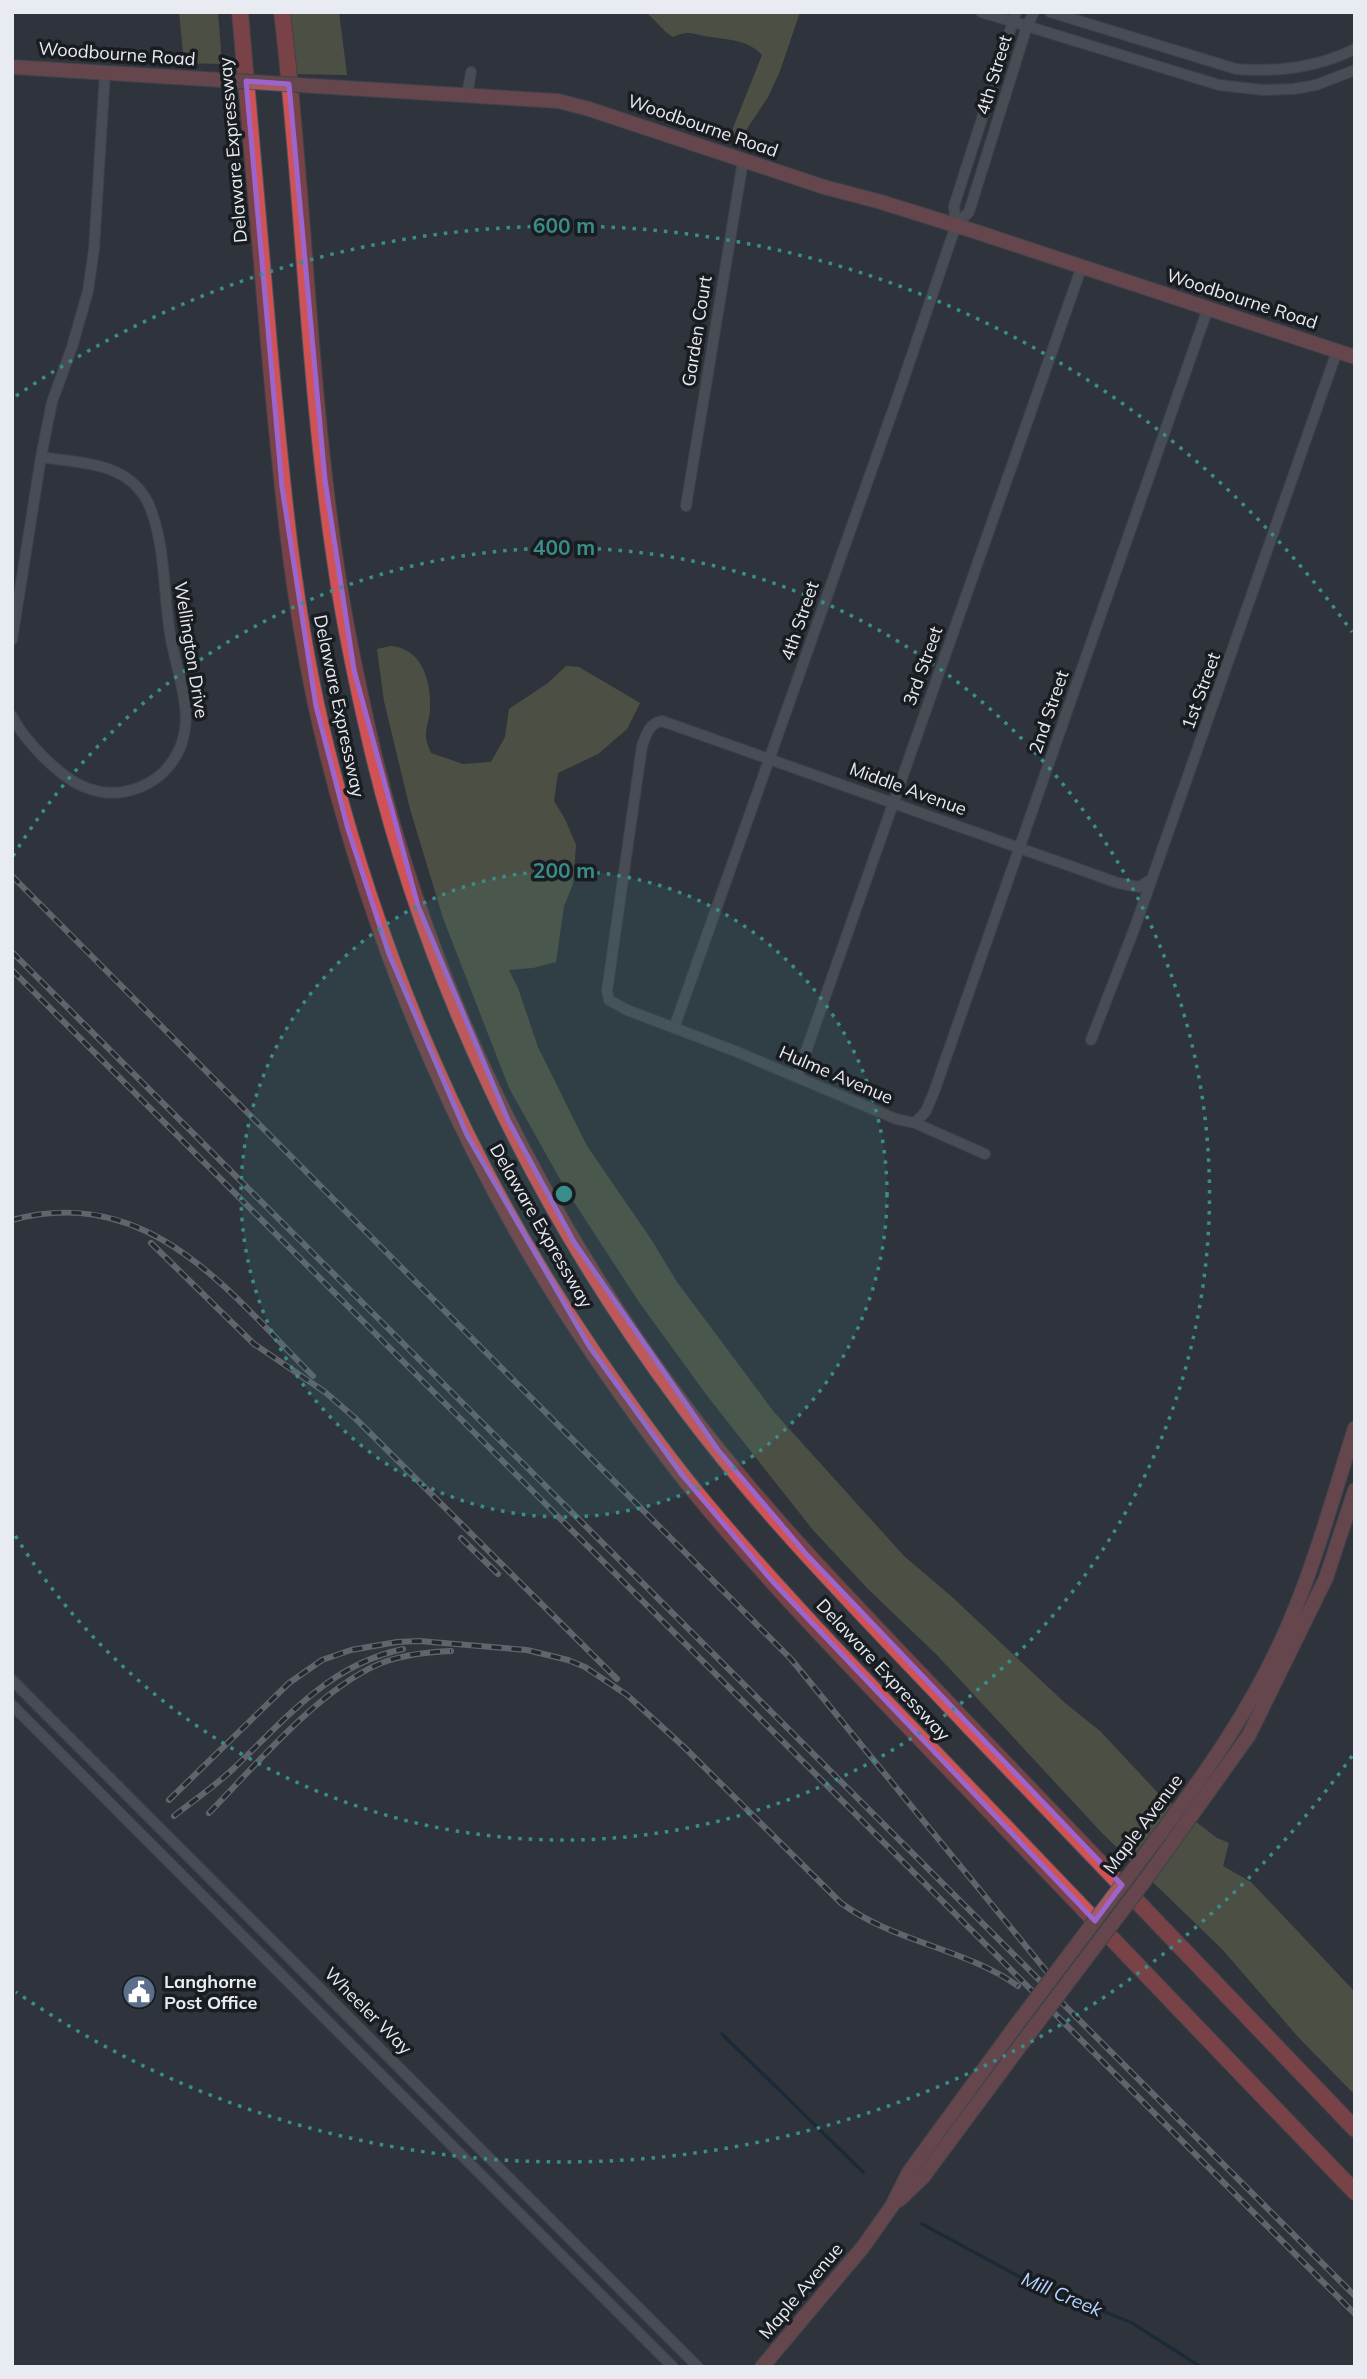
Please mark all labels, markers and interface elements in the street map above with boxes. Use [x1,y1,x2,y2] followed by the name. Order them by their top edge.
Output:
[971,32,1017,117] street label: 4th Street
[38,37,196,70] street label: Woodbourne Road
[213,56,252,244] street label: Delaware Expressway
[625,89,781,162] street label: Woodbourne Road
[533,212,595,238] text: 600 m
[1164,263,1321,334] street label: Woodbourne Road
[676,274,717,388] street label: Garden Court
[533,534,595,560] text: 400 m
[775,578,824,663] street label: 4th Street
[169,580,214,720] street label: Wellington Drive
[309,613,370,800] street label: Delaware Expressway
[898,623,947,709] street label: 3rd Street
[1176,649,1225,733] street label: 1st Street
[1024,667,1074,757] street label: 2nd Street
[847,757,970,820] street label: Middle Avenue
[533,857,595,883] text: 200 m
[776,1040,897,1109] street label: Hulme Avenue
[485,1139,598,1312] street label: Delaware Expressway
[552,1182,576,1206] centre of rings
[812,1594,956,1746] street label: Delaware Expressway
[1098,1769,1187,1878] street label: Maple Avenue
[320,1962,417,2060] street label: Wheeler Way
[164,1970,257,2014] place label: Langhorne Post Office
[120,1973,158,2011] public building icon: Langhorne Post Office
[754,2238,848,2343] street label: Maple Avenue
[1018,2266,1107,2322] water label: Mill Creek

